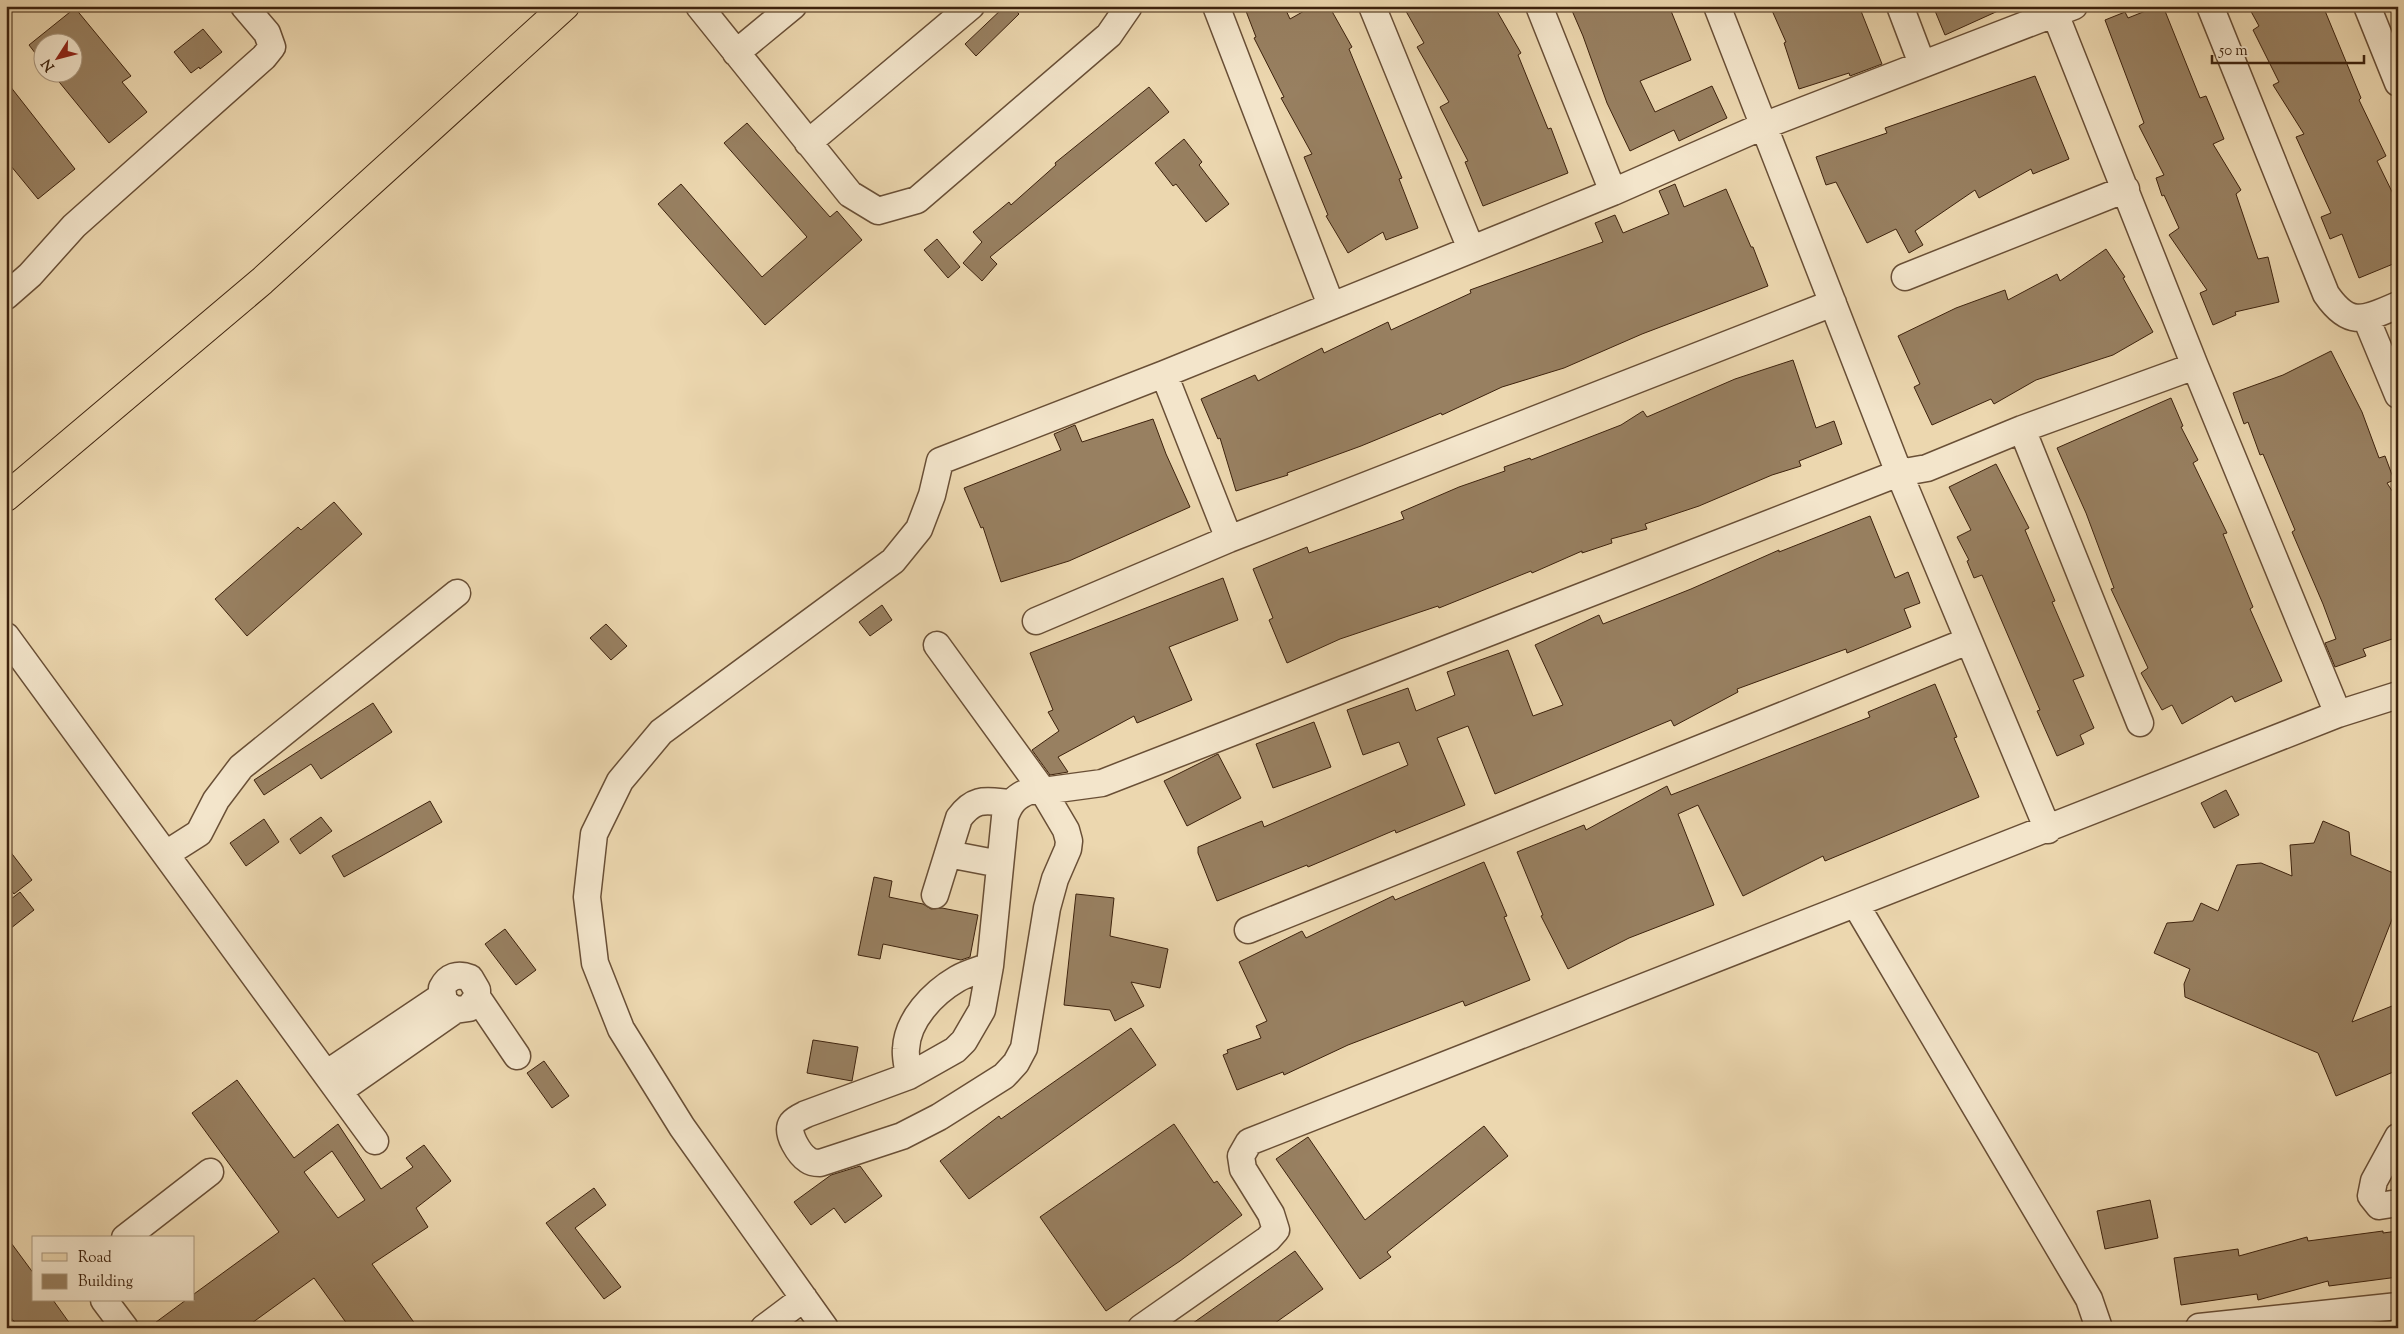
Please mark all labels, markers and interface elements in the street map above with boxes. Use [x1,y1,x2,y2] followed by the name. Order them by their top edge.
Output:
[32,32,82,82] north arrow
[2212,32,2364,64] scale bar
[2218,41,2248,62] text: 50 m
[38,54,60,75] text: N
[32,1236,195,1302] legend
[78,1248,112,1269] text: Road
[78,1272,133,1293] text: Building

